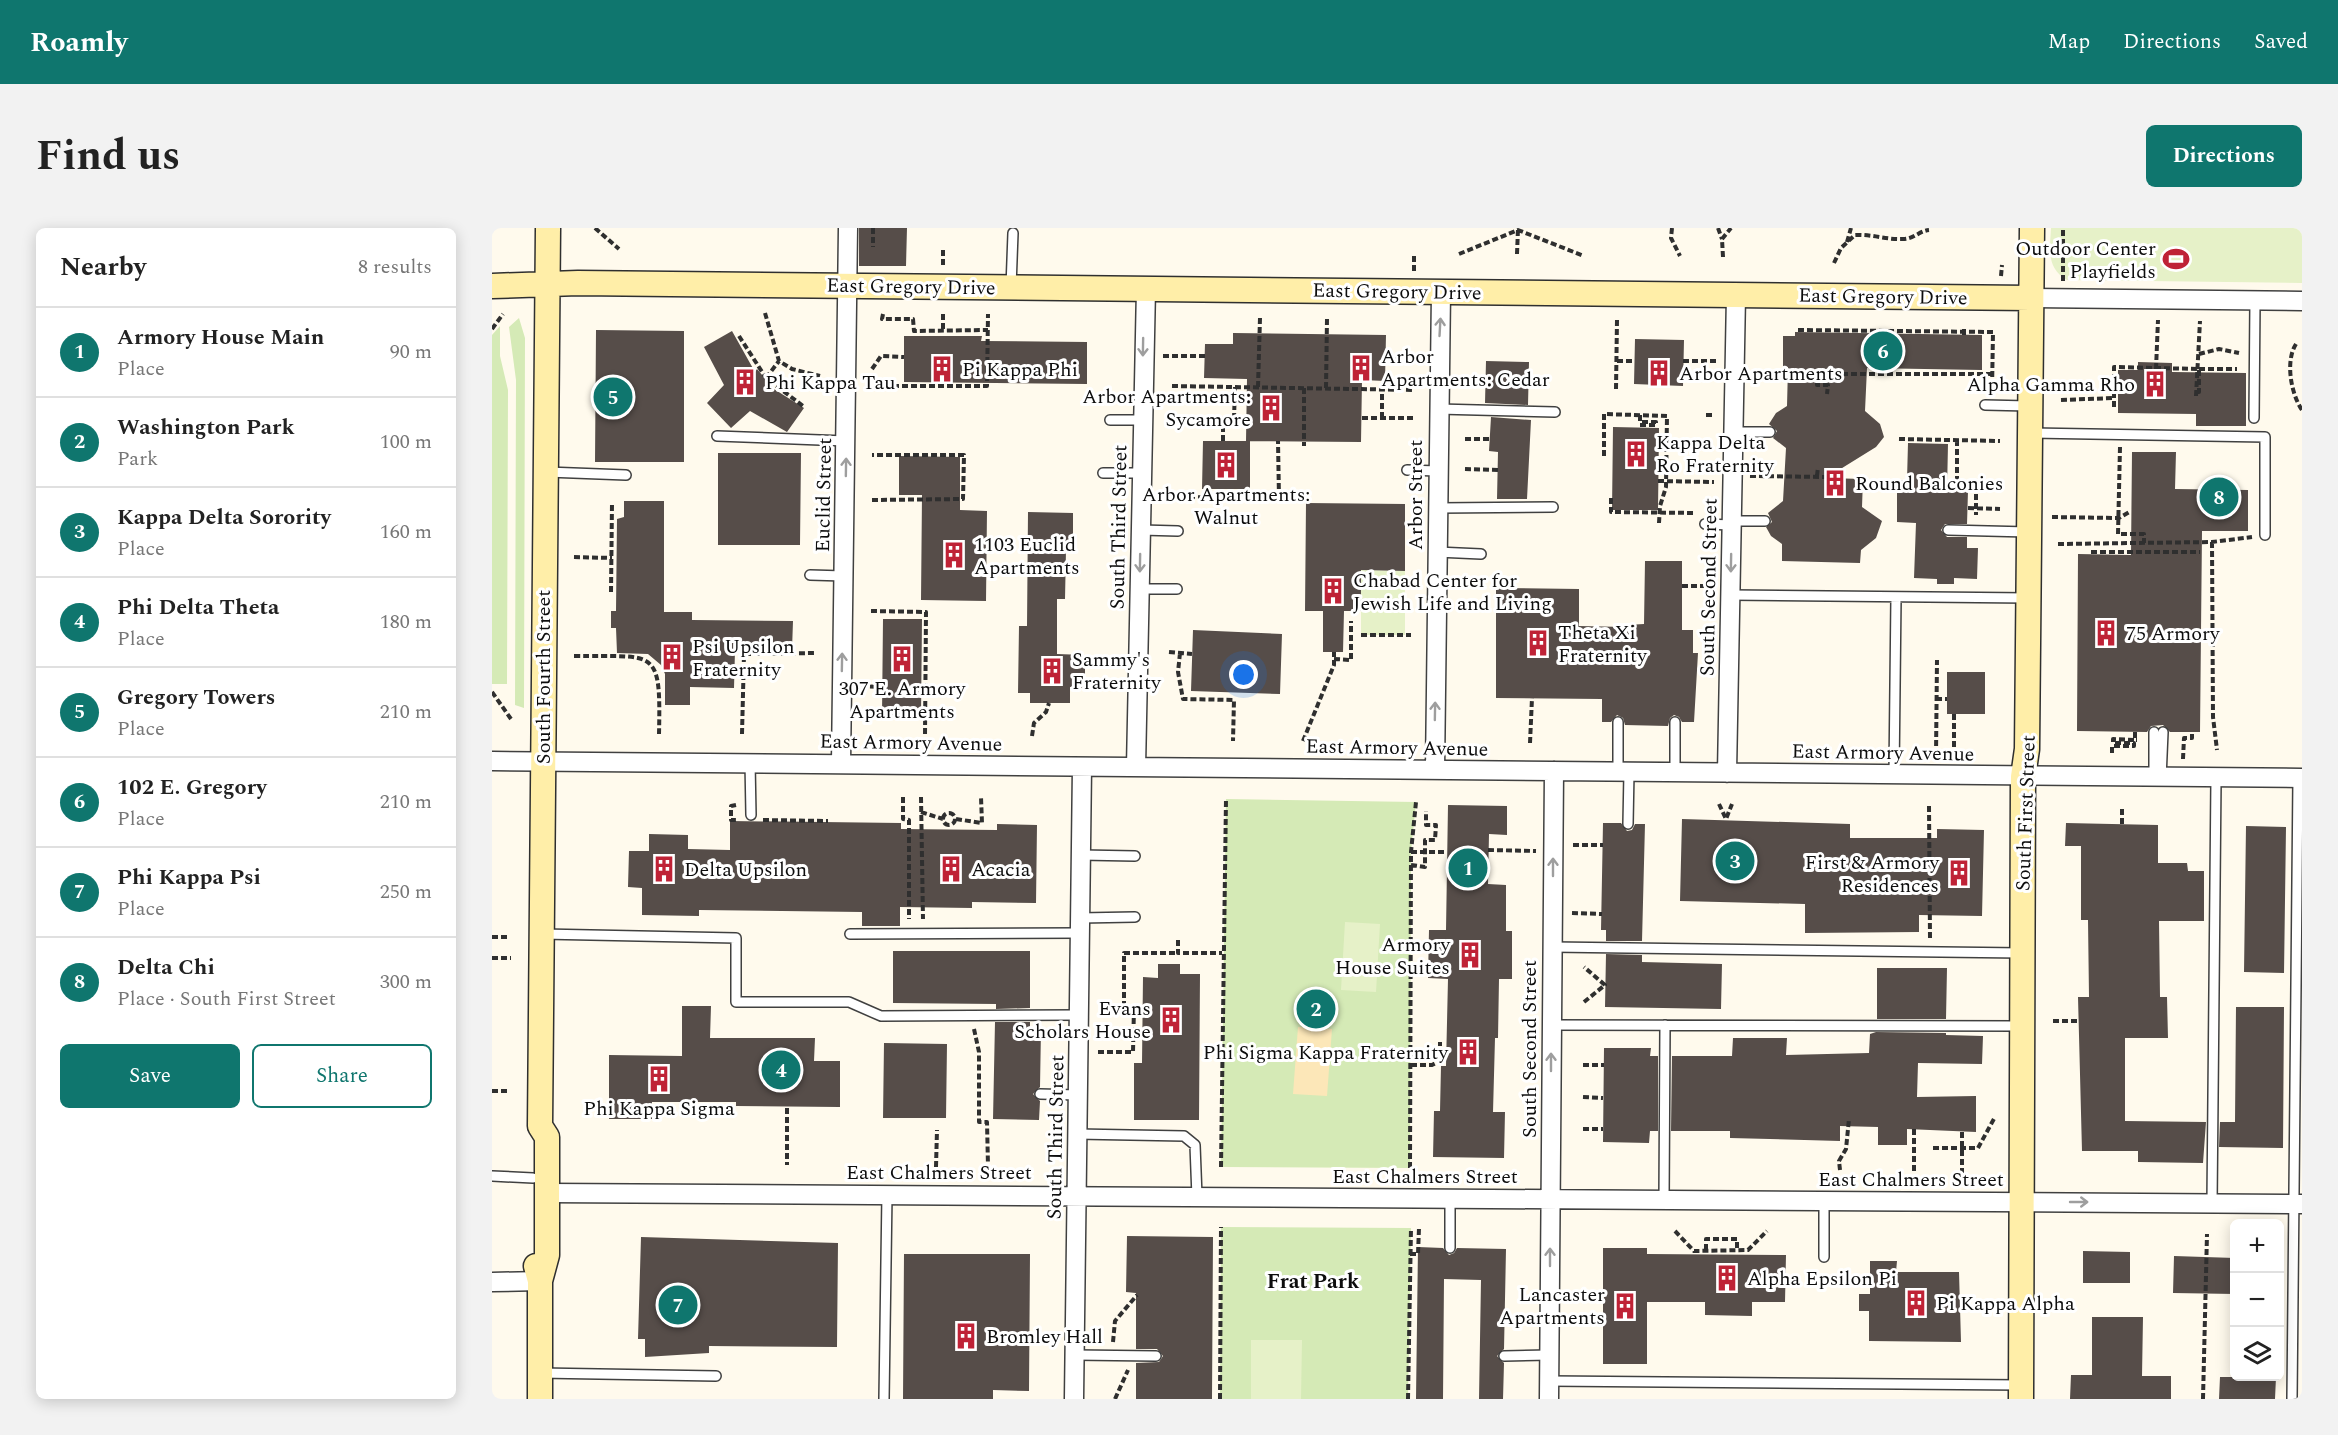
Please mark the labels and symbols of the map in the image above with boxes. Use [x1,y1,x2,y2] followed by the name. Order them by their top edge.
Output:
[2015,234,2156,287] place label: Outdoor Center Playfields
[2161,244,2191,274] sports icon: Outdoor Center Playfields
[826,271,996,303] street label: East Gregory Drive
[1312,276,1482,308] street label: East Gregory Drive
[1798,281,1968,313] street label: East Gregory Drive
[1435,318,1446,338] one-way arrow
[1864,328,1902,374] pin: 6
[1137,336,1149,356] one-way arrow
[1381,342,1550,395] place label: Arbor Apartments: Cedar
[1346,353,1376,383] building icon: Arbor Apartments: Cedar
[927,354,957,384] building icon: Pi Kappa Phi
[962,355,1078,385] place label: Pi Kappa Phi
[1644,358,1674,388] building icon: Arbor Apartments
[1679,359,1843,389] place label: Arbor Apartments
[730,367,760,397] building icon: Phi Kappa Tau
[765,368,896,398] place label: Phi Kappa Tau
[2140,369,2170,399] building icon: Alpha Gamma Rho
[1967,370,2135,400] place label: Alpha Gamma Rho
[594,374,632,420] pin: 5
[1082,382,1251,435] place label: Arbor Apartments: Sycamore
[1256,393,1286,423] building icon: Arbor Apartments: Sycamore
[1656,428,1775,481] place label: Kappa Delta Ro Fraternity
[808,437,840,553] street label: Euclid Street
[1621,439,1651,469] building icon: Kappa Delta Ro Fraternity
[1401,440,1431,550] street label: Arbor Street
[1103,444,1135,610] street label: South Third Street
[1211,450,1241,480] building icon: Arbor Apartments: Walnut
[840,458,851,478] one-way arrow
[1820,468,1850,498] building icon: Round Balconies
[1855,469,2003,499] place label: Round Balconies
[2200,474,2238,520] pin: 8
[1142,480,1310,533] place label: Arbor Apartments: Walnut
[1692,498,1726,676] street label: South Second Street
[974,530,1080,583] place label: 1103 Euclid Apartments
[939,540,969,570] building icon: 1103 Euclid Apartments
[1134,552,1146,572] one-way arrow
[1725,553,1737,573] one-way arrow
[1353,566,1552,619] place label: Chabad Center for Jewish Life and Living
[1318,576,1348,606] building icon: Chabad Center for Jewish Life and Living
[529,590,559,764] street label: South Fourth Street
[1558,618,1648,671] place label: Theta Xi Fraternity
[2091,618,2121,648] building icon: 75 Armory
[2126,619,2221,649] place label: 75 Armory
[1523,628,1553,658] building icon: Theta Xi Fraternity
[692,632,795,685] place label: Psi Upsilon Fraternity
[657,642,687,672] building icon: Psi Upsilon Fraternity
[887,644,917,674] building icon: 307 E. Armory Apartments
[1072,645,1162,698] place label: Sammy's Fraternity
[837,653,848,673] one-way arrow
[1037,656,1067,686] building icon: Sammy's Fraternity
[1229,660,1258,689] your location
[839,674,967,727] place label: 307 E. Armory Apartments
[1430,702,1441,722] one-way arrow
[819,726,1003,760] street label: East Armory Avenue
[1305,731,1489,765] street label: East Armory Avenue
[2008,735,2044,892] street label: South First Street
[1791,736,1975,770] street label: East Armory Avenue
[1716,838,1754,884] pin: 3
[1448,846,1488,890] pin: 1
[1805,848,1940,901] place label: First & Armory Residences
[649,854,679,884] building icon: Delta Upsilon
[936,854,966,884] building icon: Acacia
[684,855,807,885] place label: Delta Upsilon
[971,855,1031,885] place label: Acacia
[1547,857,1559,877] one-way arrow
[1944,858,1974,888] building icon: First & Armory Residences
[1335,930,1451,983] place label: Armory House Suites
[1455,940,1485,970] building icon: Armory House Suites
[1515,960,1545,1138] street label: South Second Street
[1296,986,1336,1032] pin: 2
[1014,994,1151,1047] place label: Evans Scholars House
[1156,1005,1186,1035] building icon: Evans Scholars House
[1453,1037,1483,1067] building icon: Phi Sigma Kappa Fraternity
[1203,1038,1449,1068] place label: Phi Sigma Kappa Fraternity
[762,1048,800,1092] pin: 4
[1545,1052,1557,1072] one-way arrow
[1040,1054,1072,1220] street label: South Third Street
[644,1064,674,1094] building icon: Phi Kappa Sigma
[583,1094,735,1124] place label: Phi Kappa Sigma
[846,1158,1032,1188] street label: East Chalmers Street
[1332,1162,1518,1192] street label: East Chalmers Street
[1818,1165,2004,1195] street label: East Chalmers Street
[2069,1196,2089,1208] one-way arrow
[1544,1247,1556,1267] one-way arrow
[1712,1263,1742,1293] building icon: Alpha Epsilon Pi
[1747,1264,1897,1294] place label: Alpha Epsilon Pi
[1267,1266,1360,1298] district label: Frat Park
[1499,1280,1605,1333] place label: Lancaster Apartments
[658,1282,698,1328] pin: 7
[1901,1288,1931,1318] building icon: Pi Kappa Alpha
[1936,1289,2075,1319] place label: Pi Kappa Alpha
[1610,1291,1640,1321] building icon: Lancaster Apartments
[951,1321,981,1351] building icon: Bromley Hall
[986,1322,1103,1352] place label: Bromley Hall

